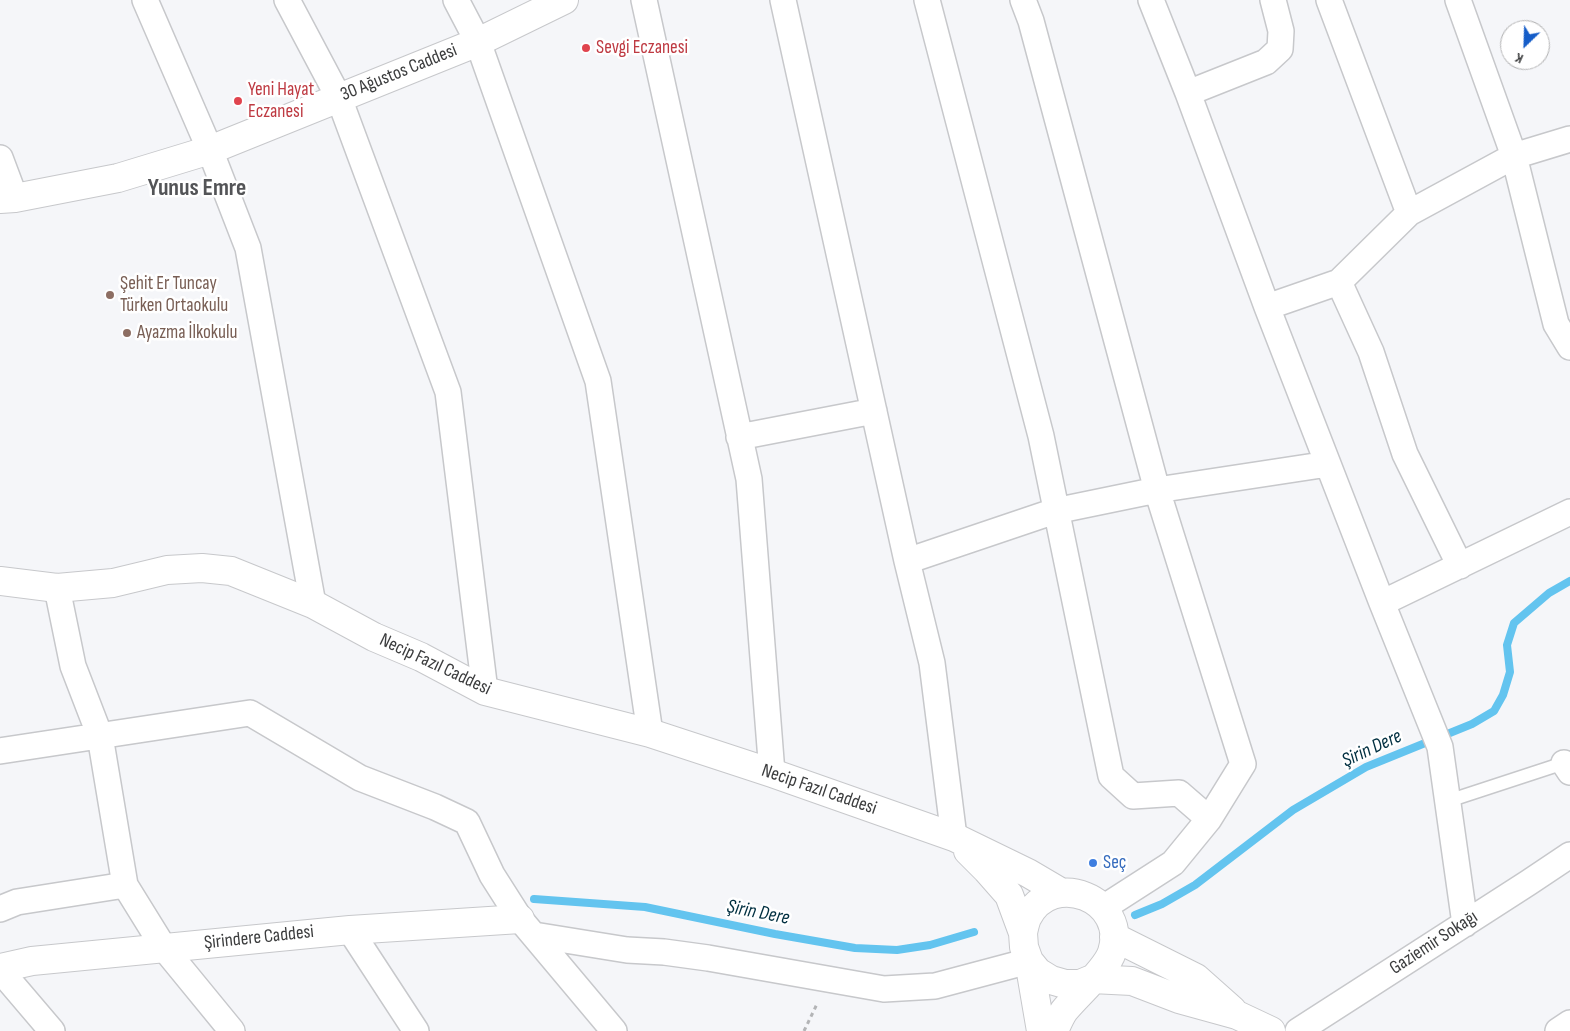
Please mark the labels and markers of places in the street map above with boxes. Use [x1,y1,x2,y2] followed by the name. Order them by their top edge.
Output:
[596,37,688,59] place label: Sevgi Eczanesi
[580,42,592,54] marker: Sevgi Eczanesi
[248,79,314,123] place label: Yeni Hayat Eczanesi
[232,95,244,107] marker: Yeni Hayat Eczanesi
[120,273,228,317] place label: Şehit Er Tuncay Türken Ortaokulu
[104,289,116,301] marker: Şehit Er Tuncay Türken Ortaokulu
[137,322,238,344] place label: Ayazma İlkokulu
[121,327,133,339] marker: Ayazma İlkokulu
[1103,852,1126,874] place label: Seç
[1087,857,1099,869] marker: Seç

